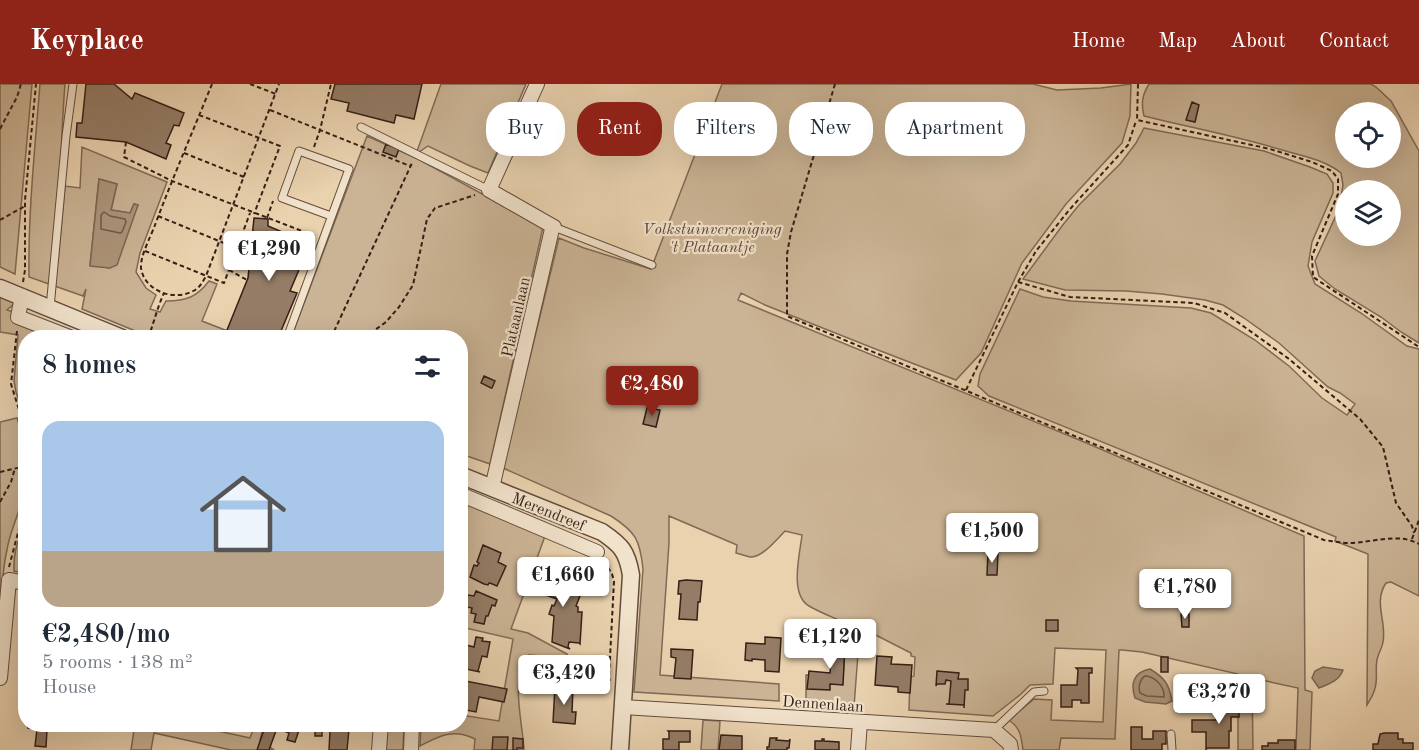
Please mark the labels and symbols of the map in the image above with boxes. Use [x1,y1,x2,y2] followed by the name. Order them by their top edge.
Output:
[642,222,782,256] park label: Volkstuinvereniging 't Plataantje
[220,231,318,282] pin: €1,290
[500,275,534,359] street label: Plataanlaan
[603,366,701,417] pin: €2,480
[509,491,588,535] street label: Merendreef
[943,513,1041,564] pin: €1,500
[514,557,612,608] pin: €1,660
[1136,569,1234,620] pin: €1,780
[781,619,879,670] pin: €1,120
[515,655,613,706] pin: €3,420
[1170,674,1268,725] pin: €3,270
[781,694,865,716] street label: Dennenlaan

